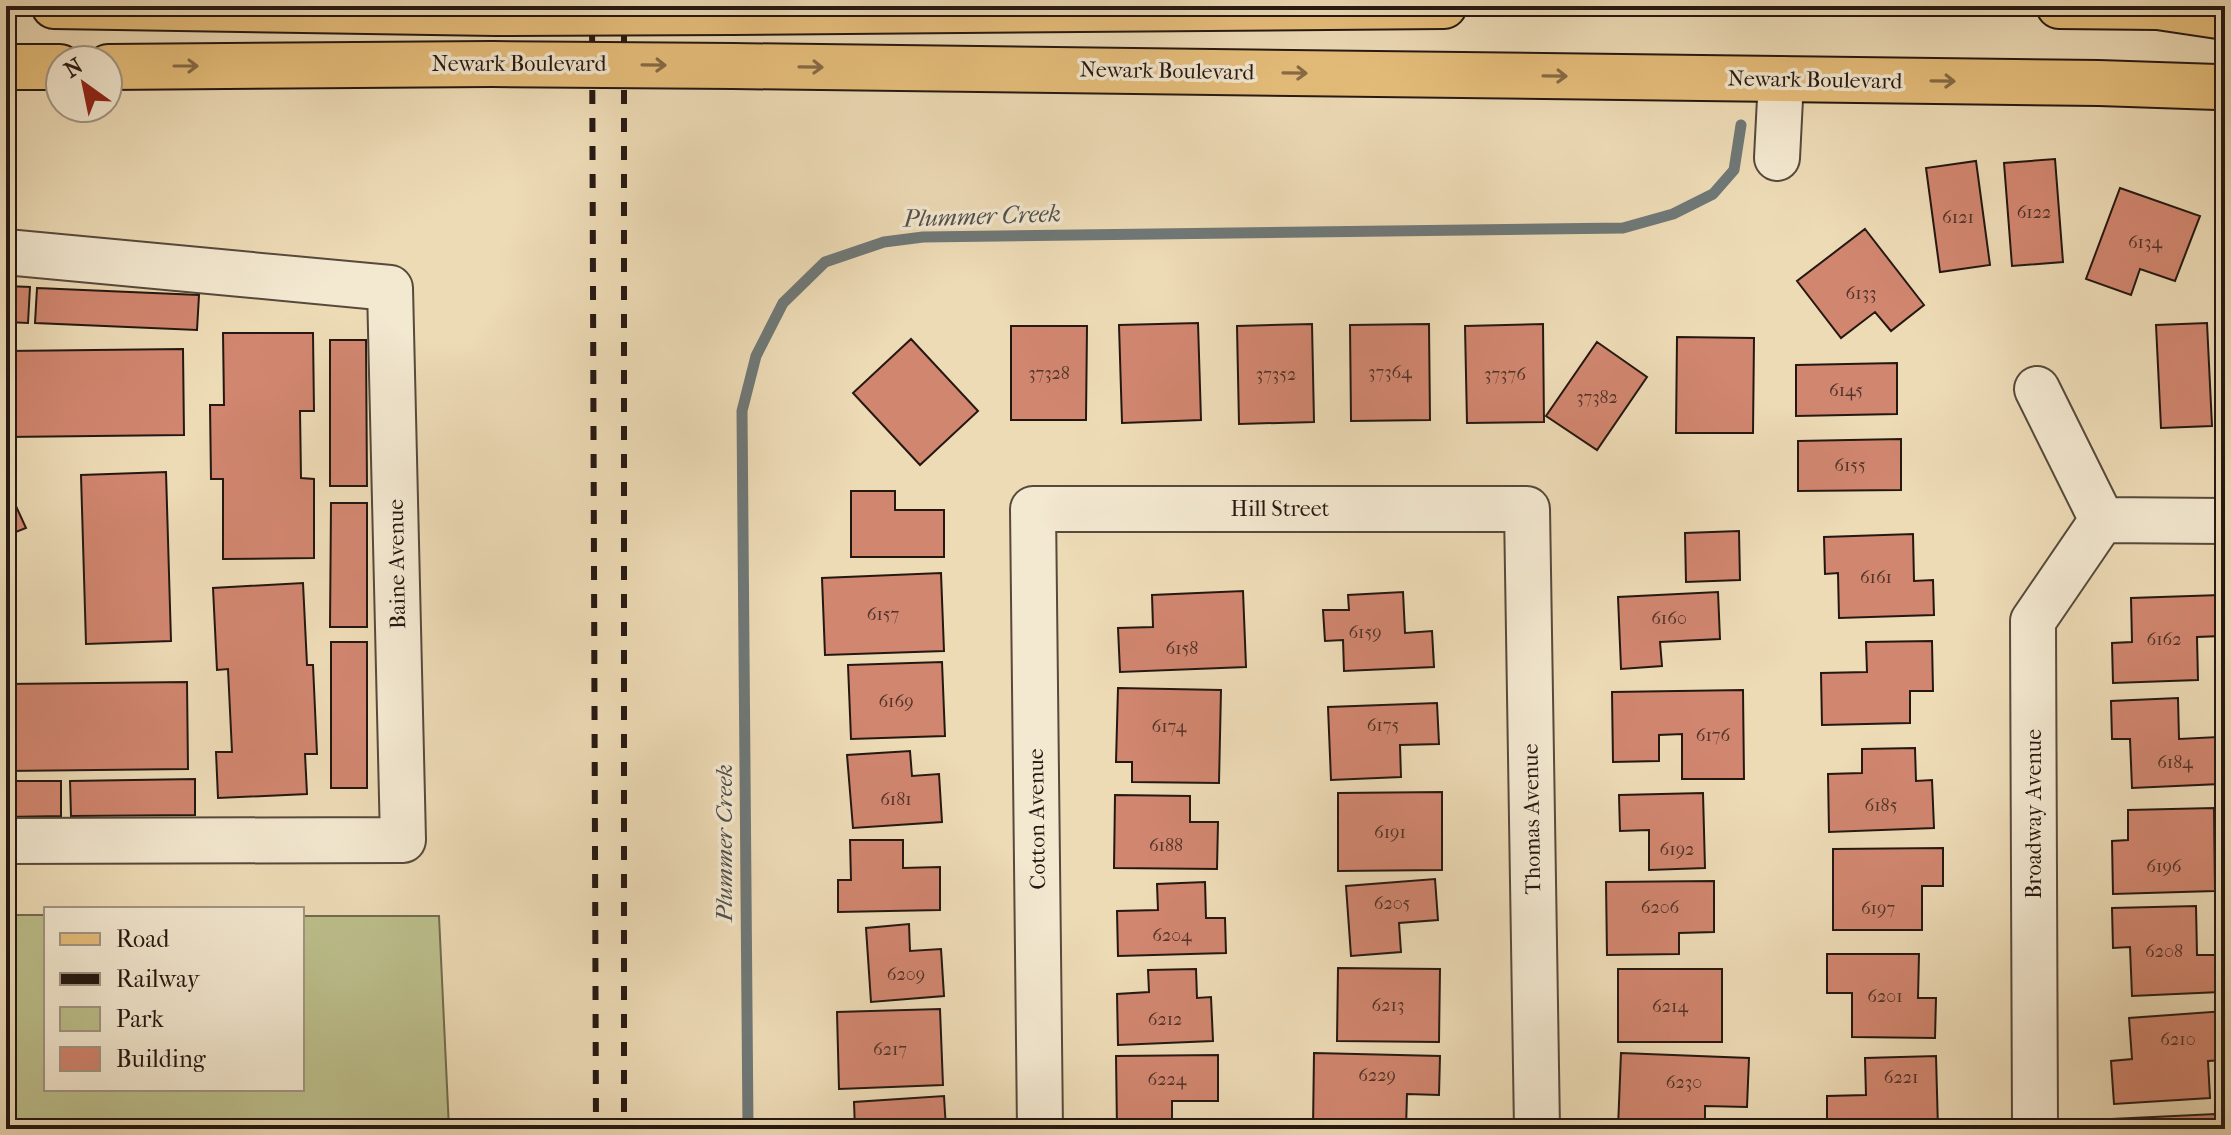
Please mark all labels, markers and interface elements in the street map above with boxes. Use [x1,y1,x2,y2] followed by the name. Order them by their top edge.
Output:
[44,44,124,124] north arrow
[432,51,607,77] street label: Newark Boulevard
[60,52,88,84] text: N
[1079,56,1256,86] street label: Newark Boulevard
[640,57,667,73] one-way arrow
[172,58,199,74] one-way arrow
[797,59,824,75] one-way arrow
[1281,65,1308,81] one-way arrow
[1727,65,1904,95] street label: Newark Boulevard
[1541,69,1568,84] one-way arrow
[1929,73,1956,89] one-way arrow
[902,199,1061,233] water label: Plummer Creek
[2017,202,2051,223] house number: 6122
[1942,207,1974,228] house number: 6121
[2128,232,2162,253] house number: 6134
[1846,283,1876,304] house number: 6133
[1368,362,1412,383] house number: 37364
[1028,363,1070,384] house number: 37328
[1256,364,1296,385] house number: 37352
[1484,364,1526,385] house number: 37376
[1829,380,1863,401] house number: 6145
[1576,387,1618,408] house number: 37382
[1834,455,1866,476] house number: 6155
[1231,496,1330,522] street label: Hill Street
[383,499,411,629] street label: Baine Avenue
[1860,567,1892,588] house number: 6161
[867,604,900,625] house number: 6157
[1651,608,1687,629] house number: 6160
[1348,622,1382,643] house number: 6159
[2147,629,2182,650] house number: 6162
[1166,638,1198,659] house number: 6158
[878,691,914,712] house number: 6169
[1367,715,1399,736] house number: 6175
[1152,716,1187,737] house number: 6174
[1696,725,1731,746] house number: 6176
[2021,729,2047,899] street label: Broadway Avenue
[1518,743,1546,895] street label: Thomas Avenue
[1023,748,1051,890] street label: Cotton Avenue
[2157,752,2193,773] house number: 6184
[710,764,738,923] water label: Plummer Creek
[880,789,912,810] house number: 6181
[1865,795,1898,816] house number: 6185
[1374,822,1406,843] house number: 6191
[1149,835,1183,856] house number: 6188
[1660,839,1694,860] house number: 6192
[2146,856,2182,877] house number: 6196
[1374,893,1411,914] house number: 6205
[1641,897,1680,918] house number: 6206
[1861,898,1895,919] house number: 6197
[44,907,304,1091] legend
[116,925,170,953] text: Road
[1152,925,1192,946] house number: 6204
[2145,941,2183,962] house number: 6208
[887,964,925,985] house number: 6209
[116,965,201,993] text: Railway
[1867,986,1903,1007] house number: 6201
[1372,995,1404,1016] house number: 6213
[1652,996,1688,1017] house number: 6214
[116,1005,164,1033] text: Park
[1148,1009,1182,1030] house number: 6212
[2160,1029,2196,1050] house number: 6210
[873,1039,907,1060] house number: 6217
[116,1045,207,1073] text: Building
[1358,1065,1396,1086] house number: 6229
[1884,1067,1918,1088] house number: 6221
[1148,1069,1187,1090] house number: 6224
[1666,1072,1702,1093] house number: 6230

